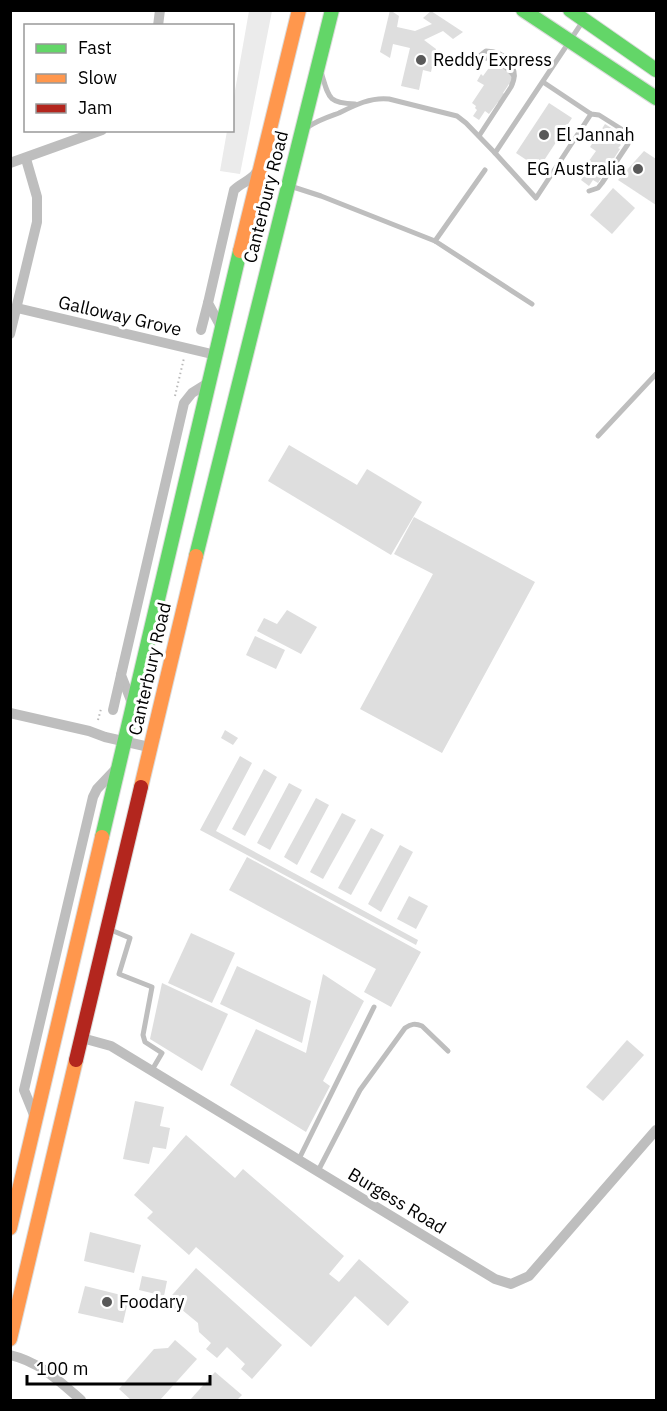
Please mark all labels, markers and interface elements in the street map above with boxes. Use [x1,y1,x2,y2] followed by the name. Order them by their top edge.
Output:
[24,24,234,132] legend
[78,36,112,59] text: Fast
[433,48,552,71] place label: Reddy Express
[414,53,428,67] marker: Reddy Express
[78,66,117,89] text: Slow
[78,96,113,119] text: Jam
[556,123,635,146] place label: El Jannah
[238,128,293,266] street label: Canterbury Road
[537,128,551,142] marker: El Jannah
[527,157,626,180] place label: EG Australia
[631,162,645,176] marker: EG Australia
[56,290,184,341] street label: Galloway Grove
[123,600,176,738] street label: Canterbury Road
[344,1162,451,1239] street label: Burgess Road
[119,1290,185,1313] place label: Foodary
[100,1295,114,1309] marker: Foodary
[27,1348,210,1386] scale bar
[36,1357,88,1380] text: 100 m

